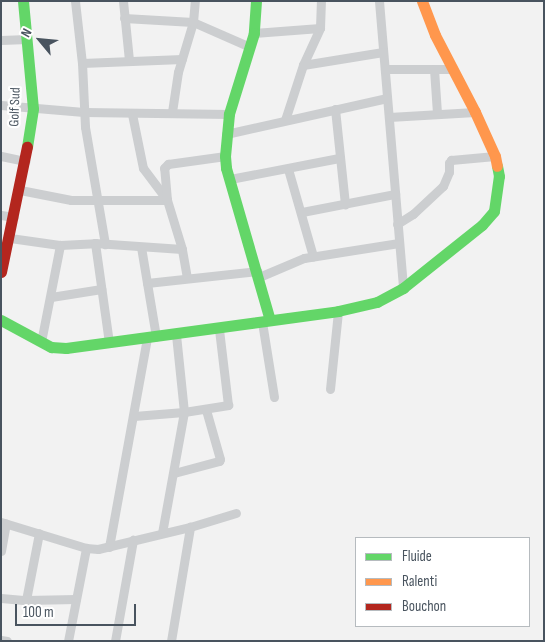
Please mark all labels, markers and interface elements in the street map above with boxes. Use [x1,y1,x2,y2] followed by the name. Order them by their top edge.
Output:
[15,15,65,65] north arrow
[17,25,36,40] text: N
[6,87,24,127] street label: Golf Sud
[355,537,530,627] legend
[402,547,432,566] text: Fluide
[402,572,437,591] text: Ralenti
[18,594,139,626] scale bar
[402,597,446,616] text: Bouchon
[23,603,54,622] text: 100 m

